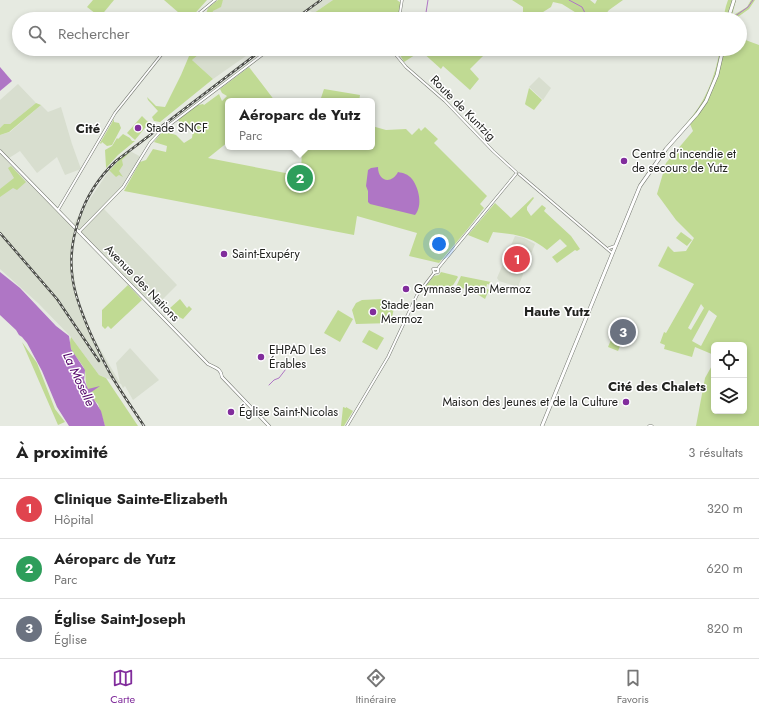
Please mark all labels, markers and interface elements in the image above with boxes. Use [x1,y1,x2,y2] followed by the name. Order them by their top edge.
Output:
[12,12,747,56] search box
[26,23,48,45] icon: search
[58,23,130,45] text: Rechercher
[426,71,500,145] street label: Route de Kuntzig
[225,98,375,150] popup
[239,104,361,126] text: Aéroparc de Yutz
[76,119,101,138] district label: Cité
[146,119,208,137] place label: Stade SNCF
[133,123,143,133] marker: Stade SNCF
[239,126,263,145] text: Parc
[632,145,736,177] place label: Centre d’incendie et de secours de Yutz
[619,156,629,166] marker: Centre d’incendie et de secours de Yutz
[287,163,313,193] pin: 2
[429,234,449,254] your location
[100,240,184,326] street label: Avenue des Nations
[504,244,530,274] pin: 1
[232,245,300,263] place label: Saint-Exupéry
[219,249,229,259] marker: Saint-Exupéry
[414,280,531,298] place label: Gymnase Jean Mermoz
[401,284,411,294] marker: Gymnase Jean Mermoz
[381,296,434,328] place label: Stade Jean Mermoz
[524,302,590,321] district label: Haute Yutz
[368,307,378,317] marker: Stade Jean Mermoz
[610,317,636,347] pin: 3
[269,341,326,373] place label: EHPAD Les Érables
[711,342,747,414] map controls
[711,342,747,378] button: locate
[58,349,100,410] water label: La Moselle
[256,352,266,362] marker: EHPAD Les Érables
[608,377,706,396] district label: Cité des Chalets
[711,378,747,414] button: layers
[442,393,618,411] place label: Maison des Jeunes et de la Culture
[621,397,631,407] marker: Maison des Jeunes et de la Culture
[239,403,338,421] place label: Église Saint-Nicolas
[226,407,236,417] marker: Église Saint-Nicolas
[16,440,108,464] text: À proximité
[688,443,743,462] text: 3 résultats
[54,488,228,510] text: Clinique Sainte-Elizabeth
[26,499,32,518] text: 1
[707,499,743,518] text: 320 m
[54,510,94,529] text: Hôpital
[54,548,176,570] text: Aéroparc de Yutz
[25,559,33,578] text: 2
[706,559,743,578] text: 620 m
[54,570,77,589] text: Parc
[54,608,186,630] text: Église Saint-Joseph
[25,619,33,638] text: 3
[707,619,743,638] text: 820 m
[54,630,87,649] text: Église
[110,667,135,707] tab: Carte
[355,667,396,707] tab: Itinéraire
[617,667,649,707] tab: Favoris

